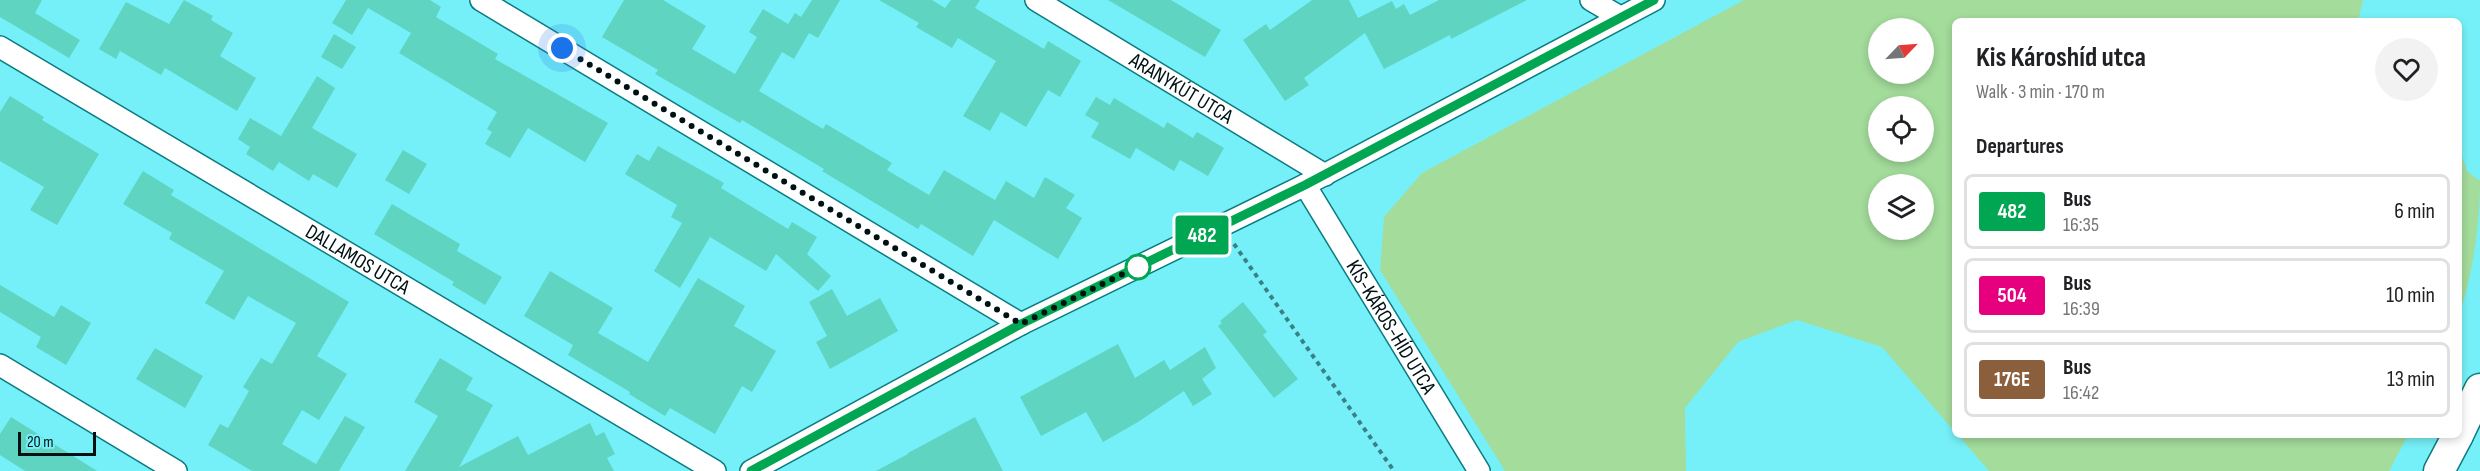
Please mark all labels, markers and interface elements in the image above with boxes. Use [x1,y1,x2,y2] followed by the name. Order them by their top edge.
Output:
[1868,18,1934,84] north arrow
[1868,18,1934,240] map controls
[547,33,577,63] your location
[2375,38,2438,101] button: heart
[1976,41,2146,74] text: Kis Károshíd utca
[1124,47,1239,129] street label: ARANYKÚT UTCA
[1976,80,2105,104] text: Walk · 3 min · 170 m
[1868,96,1934,162] button: locate
[1976,133,2064,160] text: Departures
[1868,174,1934,240] button: layers
[2063,186,2092,213] text: Bus
[2394,198,2435,225] text: 6 min
[1997,199,2027,224] text: 482
[2063,213,2099,237] text: 16:35
[1168,216,1236,254] line badge: 482
[301,219,415,300] street label: DALLAMOS UTCA
[1187,223,1217,248] text: 482
[1125,254,1151,280] unlabelled marker
[1341,255,1442,399] street label: KIS-KÁROS-HÍD UTCA
[2063,270,2092,297] text: Bus
[2386,282,2435,309] text: 10 min
[1998,283,2026,308] text: 504
[2063,297,2100,321] text: 16:39
[2063,354,2092,381] text: Bus
[2387,366,2435,393] text: 13 min
[1994,367,2030,392] text: 176E
[2063,381,2099,405] text: 16:42
[18,429,96,456] scale bar
[27,433,54,452] text: 20 m

